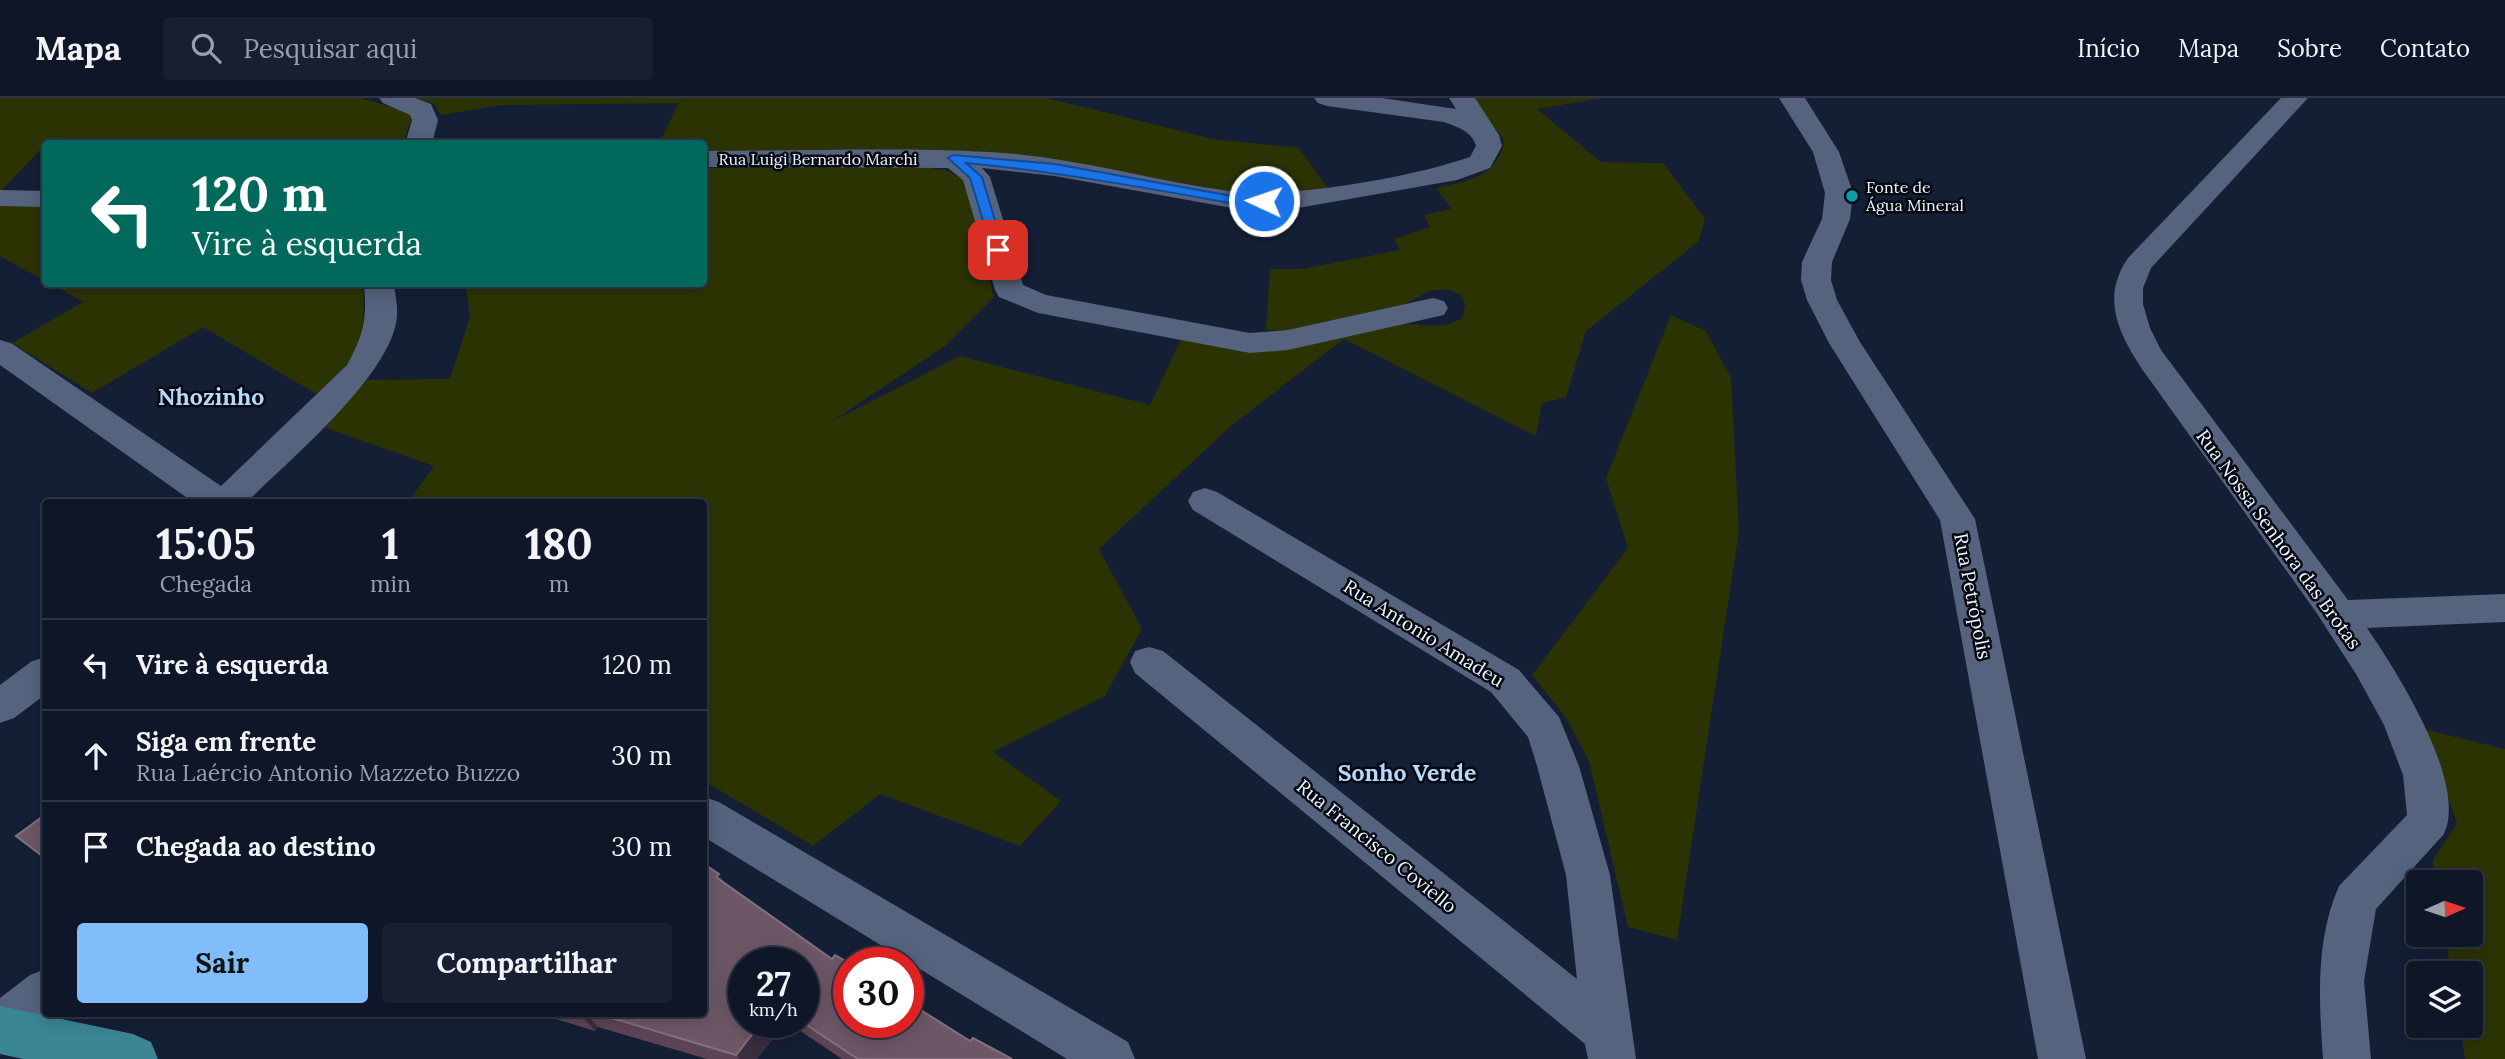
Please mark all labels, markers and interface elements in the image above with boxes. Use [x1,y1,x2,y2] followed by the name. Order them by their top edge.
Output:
[163,17,653,80] search box
[35,27,121,69] text: Mapa
[187,29,225,67] icon: search
[243,32,417,65] text: Pesquisar aqui
[2077,33,2140,64] text: Início
[2178,33,2239,64] text: Mapa
[2277,33,2342,64] text: Sobre
[2380,33,2470,64] text: Contato
[718,149,918,169] street label: Rua Luigi Bernardo Marchi
[192,162,327,224] text: 120 m
[1227,164,1301,238] position arrow
[77,168,168,259] icon: left
[1865,177,1964,215] place label: Fonte de Água Mineral
[1844,188,1860,204] marker: Fonte de Água Mineral
[968,220,1028,280] pin
[192,223,422,264] text: Vire à esquerda
[979,231,1017,269] icon: arrive
[158,382,264,411] district label: Nhozinho
[2191,424,2367,654] street label: Rua Nossa Senhora das Brotas
[156,517,256,571] text: 15:05
[382,517,399,571] text: 1
[525,517,593,571] text: 180
[1949,531,1997,661] street label: Rua Petrópolis
[160,569,252,598] text: Chegada
[370,569,411,598] text: min
[549,569,569,598] text: m
[1339,574,1509,692] street label: Rua Antonio Amadeu
[77,646,115,684] icon: left
[136,648,329,681] text: Vire à esquerda
[602,648,672,681] text: 120 m
[136,725,316,758] text: Siga em frente
[77,737,115,775] icon: ahead
[611,739,672,772] text: 30 m
[136,758,520,787] text: Rua Laércio Antonio Mazzeto Buzzo
[1338,758,1476,787] district label: Sonho Verde
[1292,774,1462,918] street label: Rua Francisco Coviello
[77,828,115,866] icon: arrive
[136,830,376,863] text: Chegada ao destino
[611,830,672,863] text: 30 m
[2406,870,2483,947] north arrow
[2406,870,2483,1038] map controls
[77,923,368,1003] button: Sair
[382,923,672,1003] button: Compartilhar
[833,947,924,1038] speed limit sign: 30
[756,961,791,1006] text: 27
[2406,961,2483,1038] button: layers
[749,998,798,1021] text: km/h

